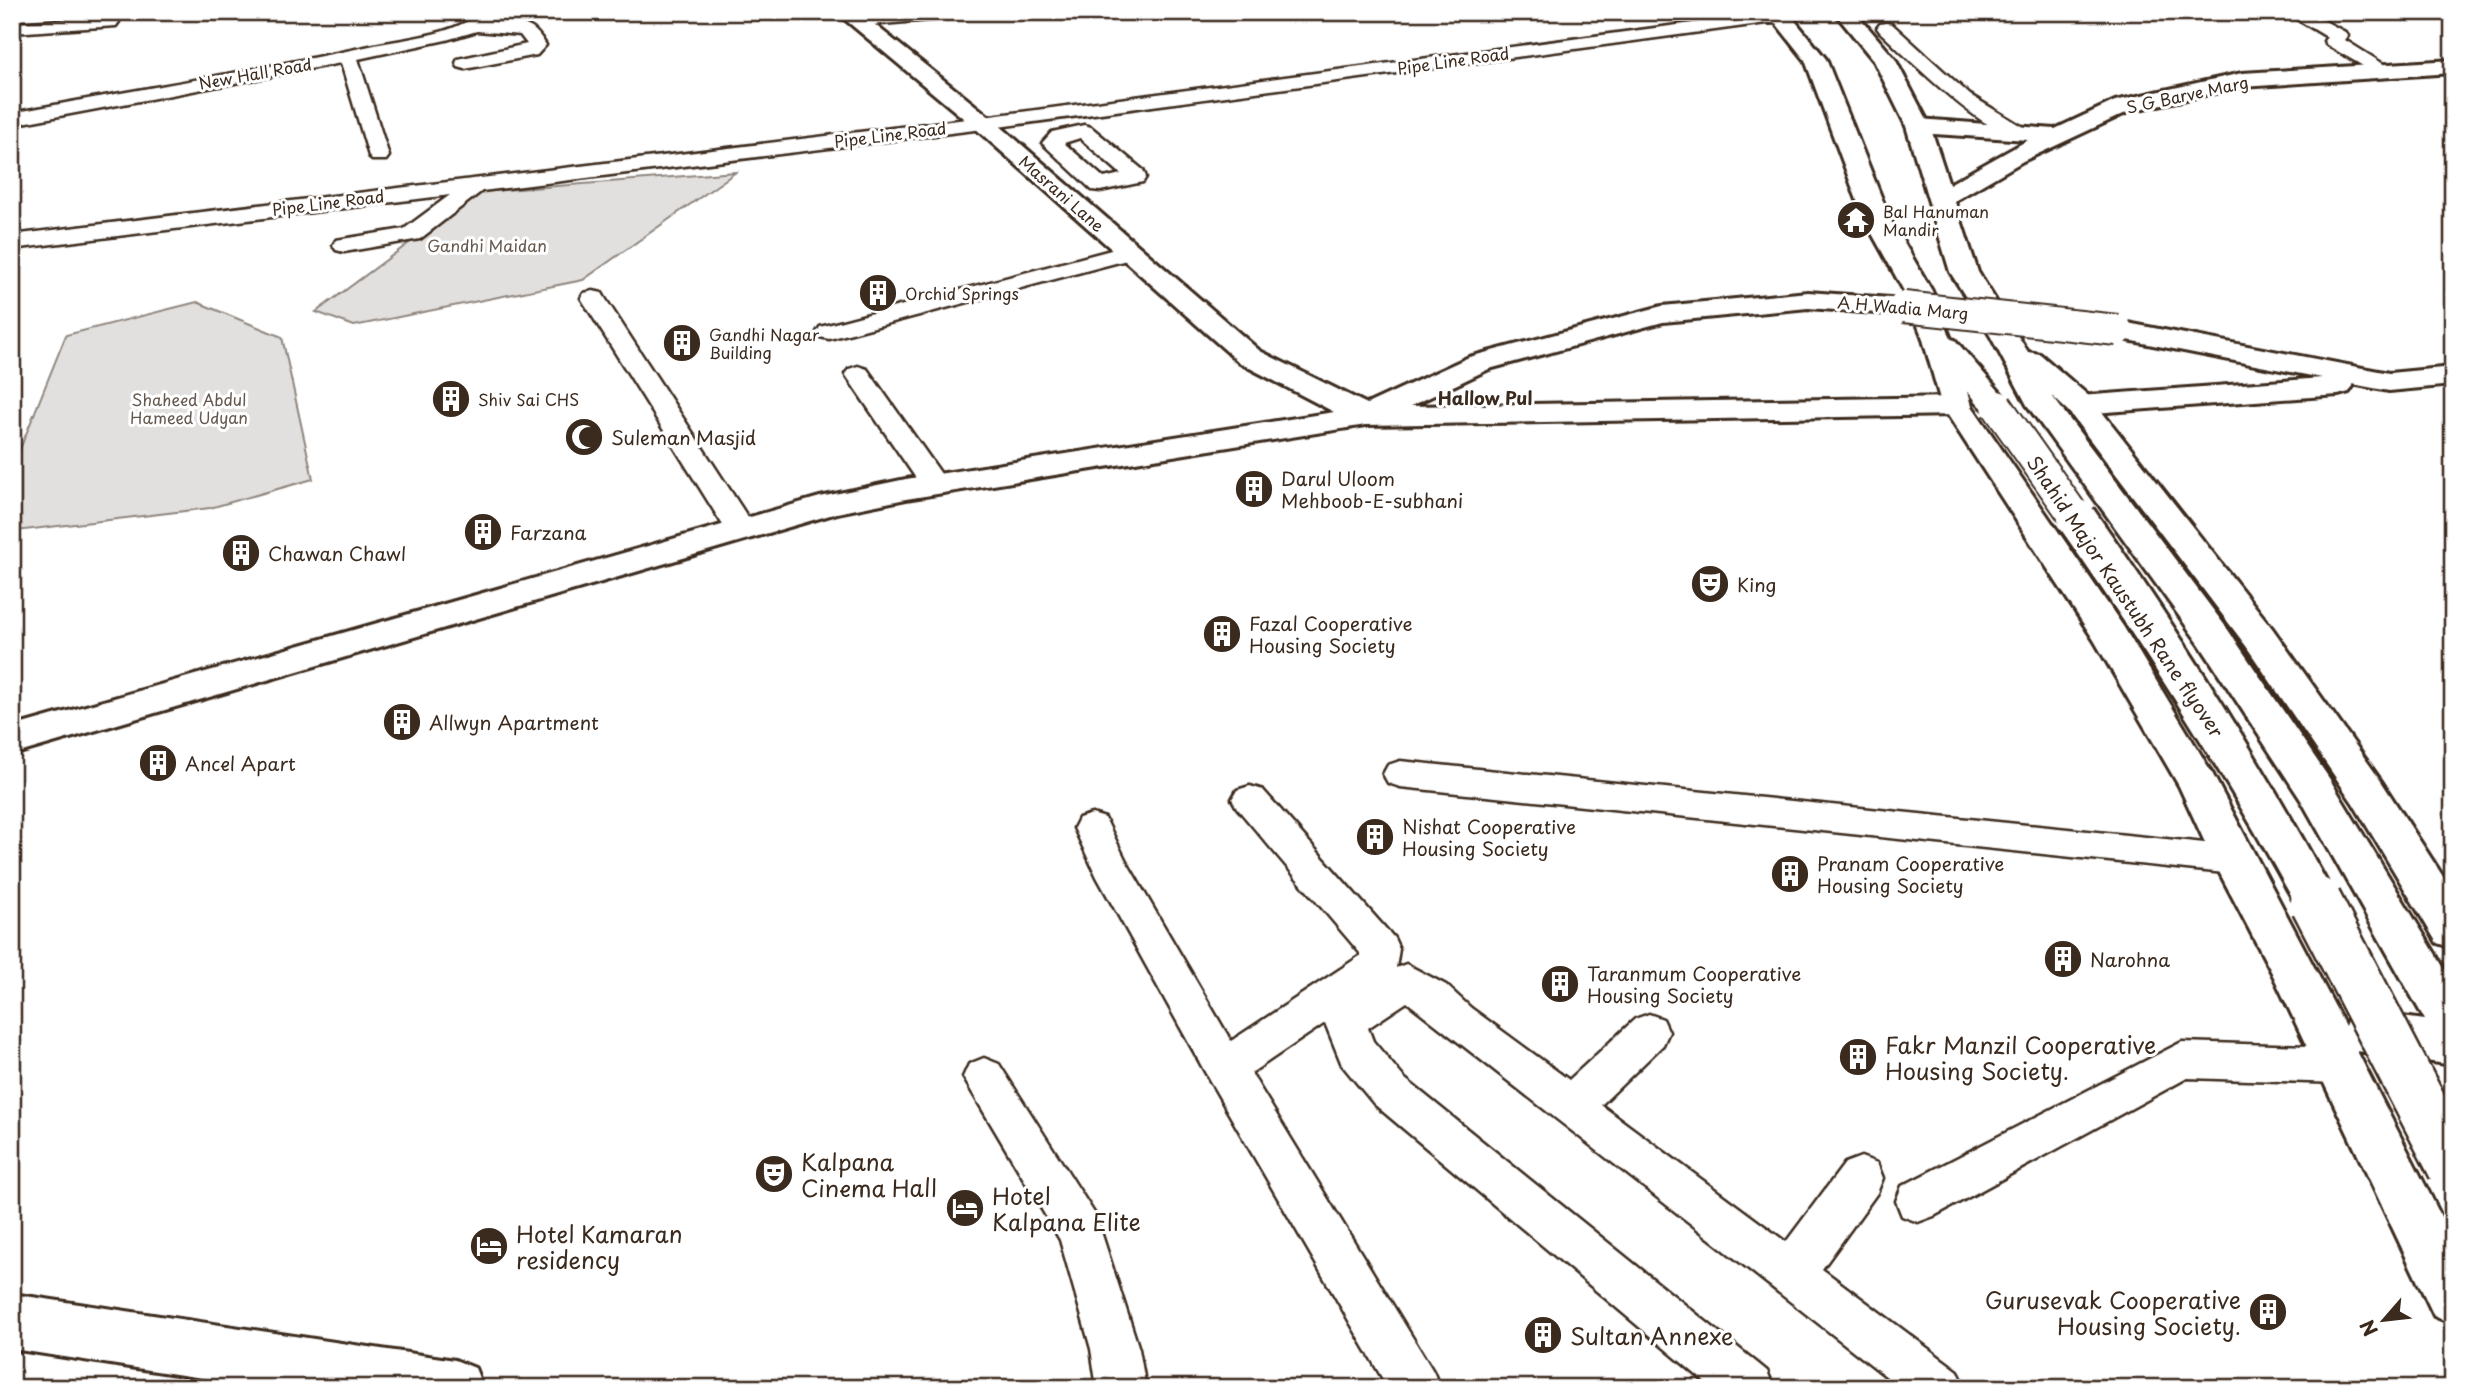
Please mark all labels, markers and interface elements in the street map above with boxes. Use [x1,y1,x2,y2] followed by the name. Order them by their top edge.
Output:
[1395,40,1511,80] street label: Pipe Line Road
[197,51,313,95] street label: New Hall Road
[2124,69,2250,119] street label: S G Barve Marg
[833,115,947,153] street label: Pipe Line Road
[1014,149,1110,237] street label: Masrani Lane
[271,183,385,221] street label: Pipe Line Road
[1835,199,1877,241] temple icon: Bal Hanuman Mandir
[1883,199,1989,241] place label: Bal Hanuman Mandir
[427,233,547,257] park label: Gandhi Maidan
[857,272,899,314] building icon: Orchid Springs
[905,281,1019,305] place label: Orchid Springs
[1837,289,1969,325] street label: A H Wadia Marg
[661,322,703,364] building icon: Gandhi Nagar Building
[709,322,820,364] place label: Gandhi Nagar Building
[430,378,472,420] building icon: Shiv Sai CHS
[1438,384,1532,411] district label: Hallow Pul
[130,387,248,429] park label: Shaheed Abdul Hameed Udyan
[478,387,579,411] place label: Shiv Sai CHS
[563,416,605,458] mosque icon: Suleman Masjid
[611,423,756,451] place label: Suleman Masjid
[2021,450,2231,743] street label: Shahid Major Kaustubh Rane flyover
[1281,464,1463,514] place label: Darul Uloom Mehboob-E-subhani
[1233,468,1275,510] building icon: Darul Uloom Mehboob-E-subhani
[462,511,504,553] building icon: Farzana
[510,518,586,546] place label: Farzana
[220,532,262,574] building icon: Chawan Chawl
[268,539,406,567] place label: Chawan Chawl
[1689,563,1731,605] theatre icon: King
[1737,570,1776,598] place label: King
[1249,609,1413,659] place label: Fazal Cooperative Housing Society
[1201,613,1243,655] building icon: Fazal Cooperative Housing Society
[381,701,423,743] building icon: Allwyn Apartment
[429,708,599,736] place label: Allwyn Apartment
[137,742,179,784] building icon: Ancel Apart
[185,749,296,777] place label: Ancel Apart
[1402,812,1576,862] place label: Nishat Cooperative Housing Society
[1354,816,1396,858] building icon: Nishat Cooperative Housing Society
[1817,849,2004,899] place label: Pranam Cooperative Housing Society
[1769,853,1811,895] building icon: Pranam Cooperative Housing Society
[2042,938,2084,980] building icon: Narohna
[2090,945,2170,973] place label: Narohna
[1587,959,1801,1009] place label: Taranmum Cooperative Housing Society
[1539,963,1581,1005] building icon: Taranmum Cooperative Housing Society
[1885,1027,2156,1088] place label: Fakr Manzil Cooperative Housing Society.
[1837,1036,1879,1078] building icon: Fakr Manzil Cooperative Housing Society.
[801,1144,937,1205] place label: Kalpana Cinema Hall
[753,1153,795,1195] theatre icon: Kalpana Cinema Hall
[992,1178,1141,1239] place label: Hotel Kalpana Elite
[944,1187,986,1229] hotel icon: Hotel Kalpana Elite
[516,1216,682,1277] place label: Hotel Kamaran residency
[468,1225,510,1267] hotel icon: Hotel Kamaran residency
[1985,1282,2241,1343] place label: Gurusevak Cooperative Housing Society.
[2350,1284,2420,1354] north arrow
[2247,1291,2289,1333] building icon: Gurusevak Cooperative Housing Society.
[1522,1314,1564,1356] building icon: Sultan Annexe
[2352,1315,2384,1342] text: N
[1570,1318,1733,1353] place label: Sultan Annexe

